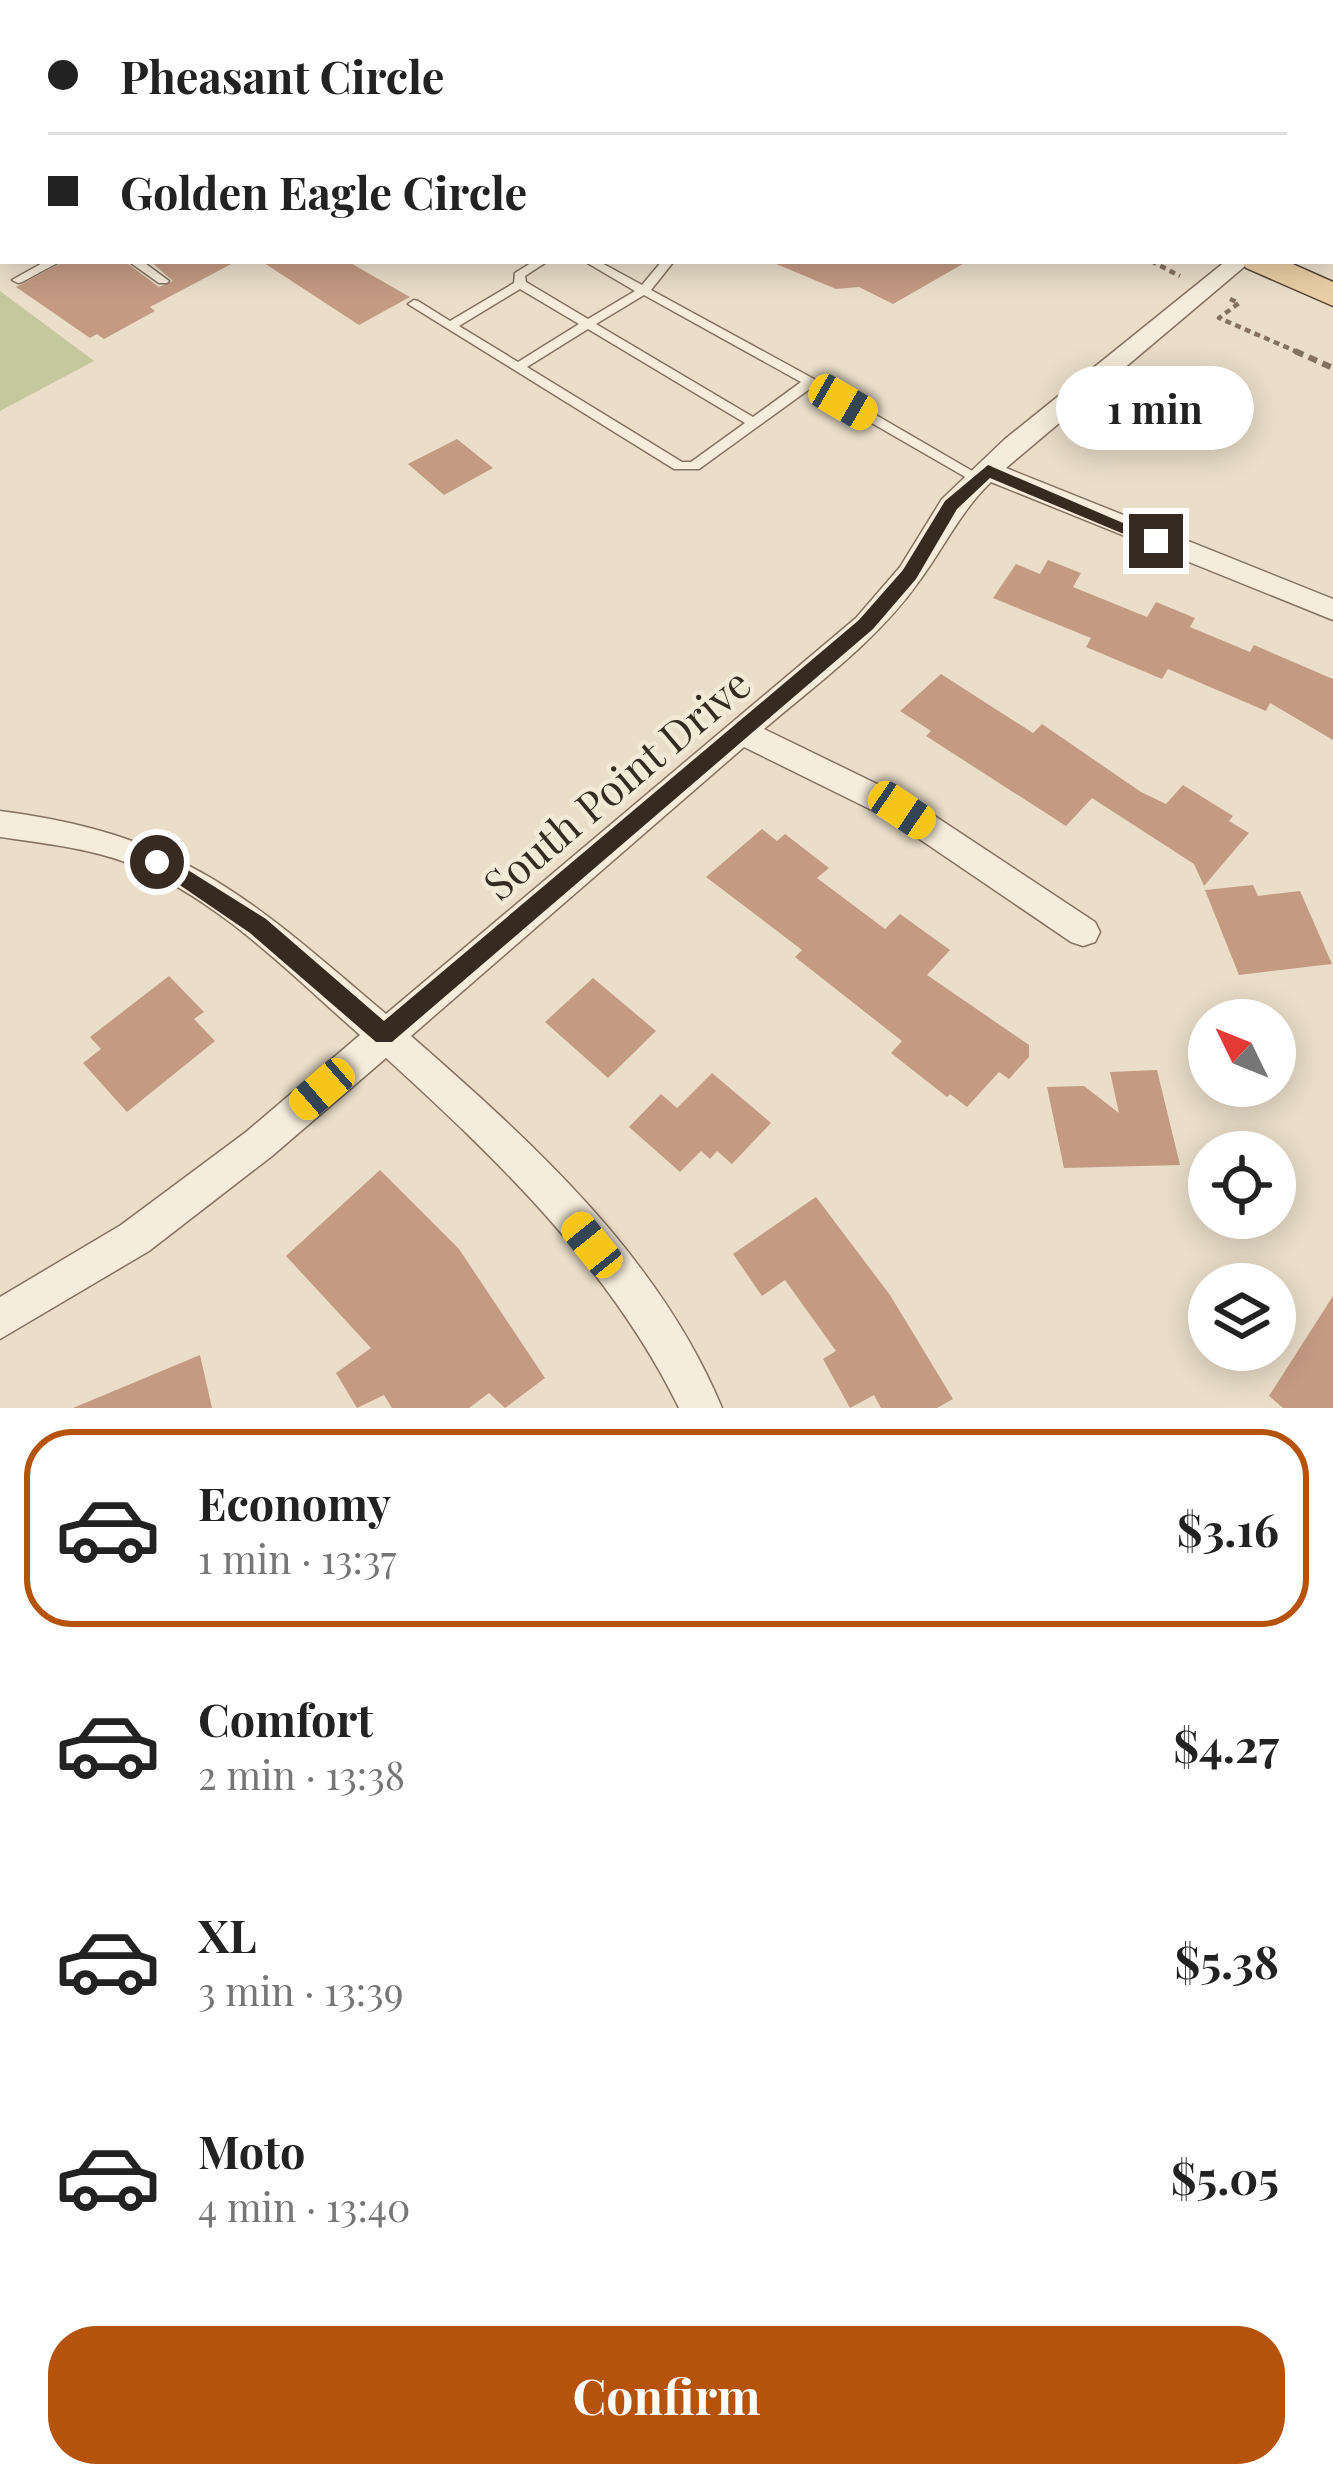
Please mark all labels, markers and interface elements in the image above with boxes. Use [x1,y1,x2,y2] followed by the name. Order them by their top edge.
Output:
[120,45,444,105] text: Pheasant Circle
[120,161,527,221] text: Golden Eagle Circle
[1057,367,1255,451] callout: 1 min
[803,368,883,436] car
[1107,382,1203,434] text: 1 min
[1129,514,1183,568] route end
[471,655,761,911] street label: South Point Drive
[862,775,942,845] car
[130,835,184,889] route start
[1188,999,1296,1107] north arrow
[1188,999,1296,1371] map controls
[283,1052,361,1126] car
[1188,1131,1296,1239] button: locate
[555,1206,629,1284] car
[1188,1263,1296,1371] button: layers
[198,1472,391,1532] text: Economy
[54,1474,162,1582] icon: car
[1177,1498,1279,1558] text: $3.16
[198,1532,396,1584] text: 1 min · 13:37
[198,1688,373,1748] text: Comfort
[54,1690,162,1798] icon: car
[1173,1714,1279,1774] text: $4.27
[198,1748,405,1800] text: 2 min · 13:38
[198,1904,257,1964] text: XL
[54,1906,162,2014] icon: car
[1175,1930,1279,1990] text: $5.38
[198,1964,404,2016] text: 3 min · 13:39
[198,2120,305,2180] text: Moto
[54,2122,162,2230] icon: car
[1171,2146,1279,2206] text: $5.05
[198,2180,410,2232] text: 4 min · 13:40
[48,2326,1285,2464] button: Confirm

